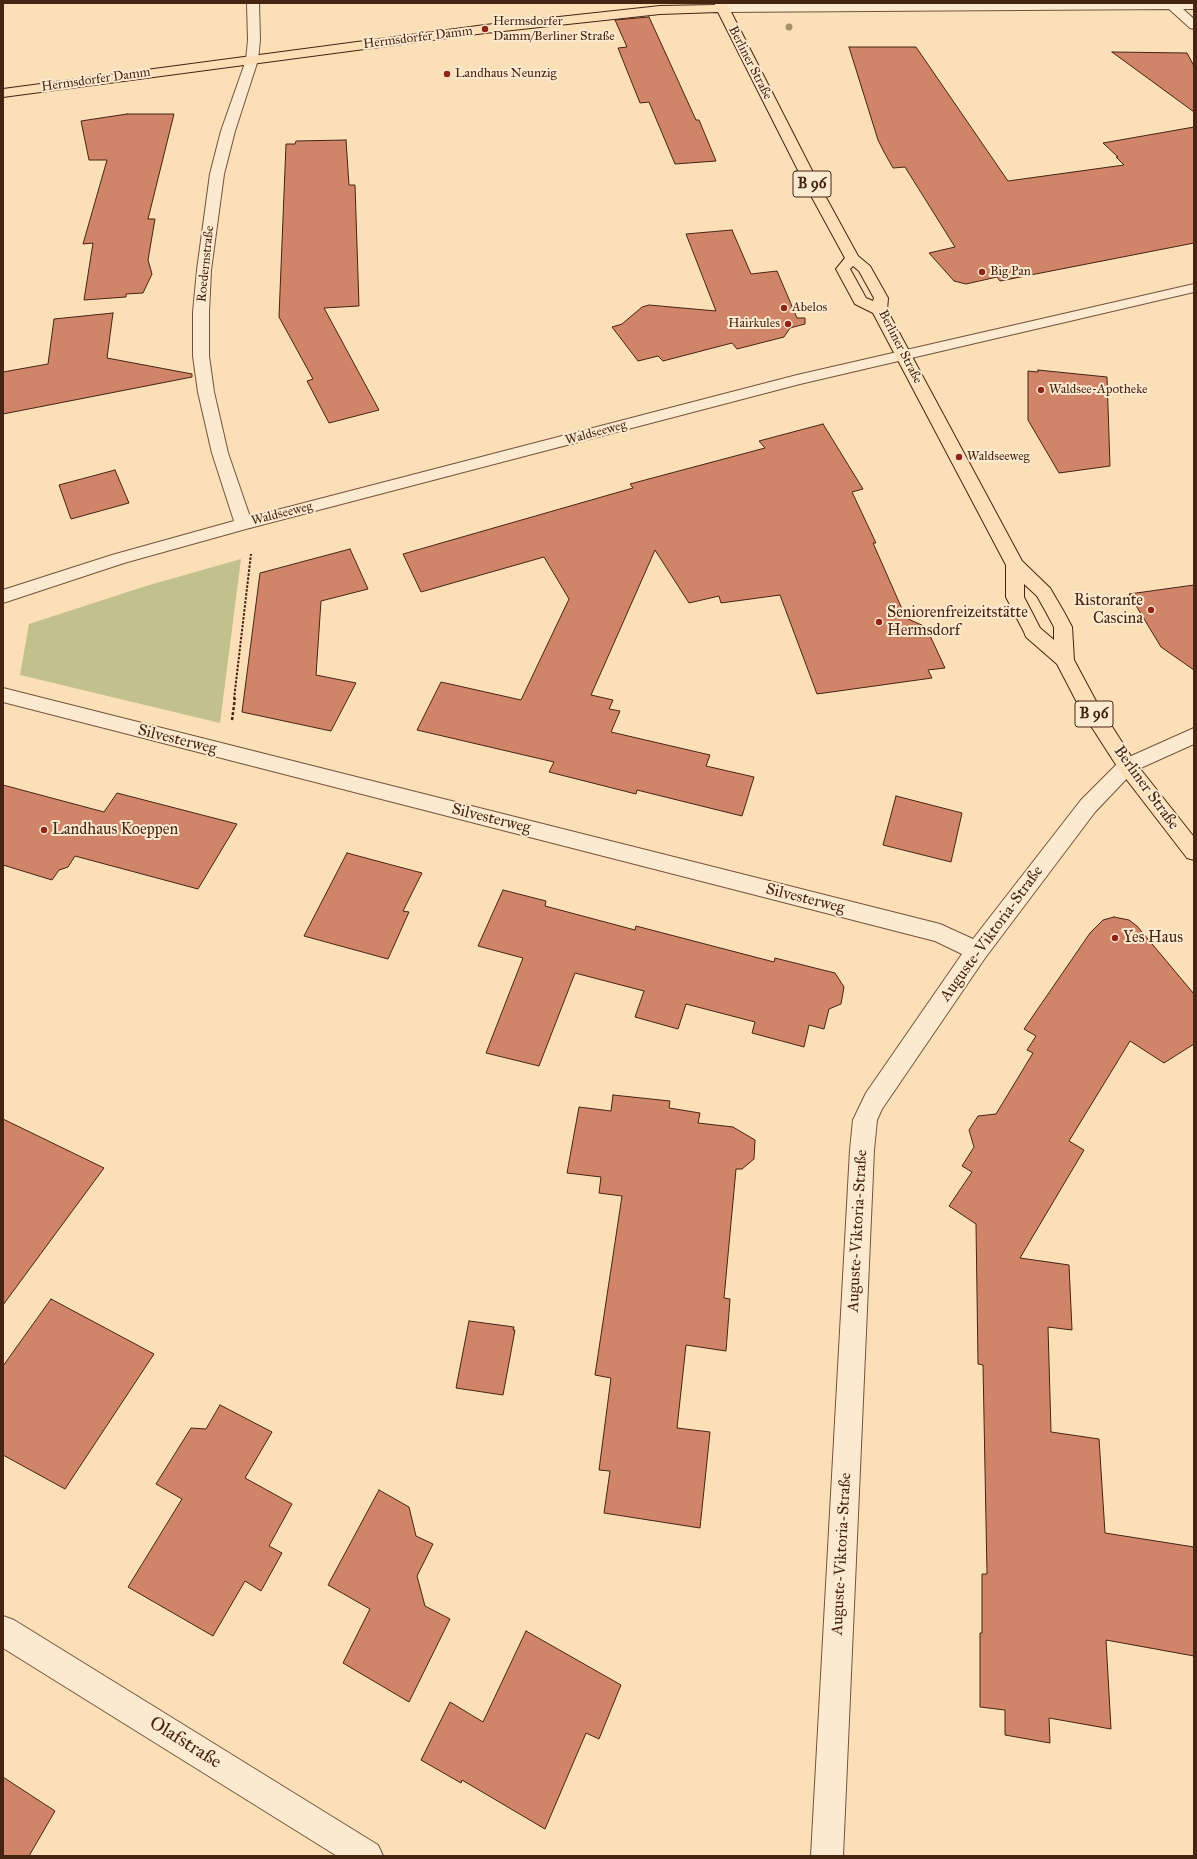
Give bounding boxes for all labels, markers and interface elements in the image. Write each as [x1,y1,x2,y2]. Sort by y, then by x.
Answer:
place label: Hermsdorfer Damm/Berliner Straße [493,14,615,45]
street label: Hermsdorfer Damm [362,24,474,52]
marker: Hermsdorfer Damm/Berliner Straße [480,24,490,34]
street label: Berliner Straße [725,24,775,102]
street label: Hermsdorfer Damm [40,65,152,95]
place label: Landhaus Neunzig [455,66,557,82]
marker: Landhaus Neunzig [442,69,452,79]
road number: B 96 [793,171,831,197]
street label: Roedernstraße [194,225,218,303]
place label: Big Pan [990,264,1031,280]
marker: Big Pan [977,267,987,277]
place label: Abelos [792,300,827,316]
marker: Abelos [779,303,789,313]
street label: Berliner Straße [875,308,925,386]
place label: Hairkules [728,316,780,332]
marker: Hairkules [783,319,793,329]
place label: Waldsee-Apotheke [1049,382,1148,398]
marker: Waldsee-Apotheke [1036,385,1046,395]
street label: Waldseeweg [564,417,628,449]
place label: Waldseeweg [967,449,1030,465]
marker: Waldseeweg [954,452,964,462]
street label: Waldseeweg [250,499,314,529]
place label: Ristorante Cascina [1074,591,1143,629]
place label: Seniorenfreizeitstätte Hermsdorf [887,603,1028,641]
marker: Ristorante Cascina [1146,605,1156,615]
marker: Seniorenfreizeitstätte Hermsdorf [874,617,884,627]
road number: B 96 [1075,701,1113,727]
street label: Silvesterweg [136,721,218,759]
street label: Berliner Straße [1109,742,1183,834]
street label: Silvesterweg [450,800,532,838]
place label: Landhaus Koeppen [52,820,178,840]
marker: Landhaus Koeppen [39,825,49,835]
street label: Auguste-Viktoria-Straße [936,862,1048,1006]
street label: Silvesterweg [764,880,846,918]
place label: Yes Haus [1123,928,1183,948]
marker: Yes Haus [1110,933,1120,943]
street label: Auguste-Viktoria-Straße [844,1149,872,1313]
street label: Auguste-Viktoria-Straße [828,1472,856,1636]
street label: Olafstraße [145,1712,225,1774]

